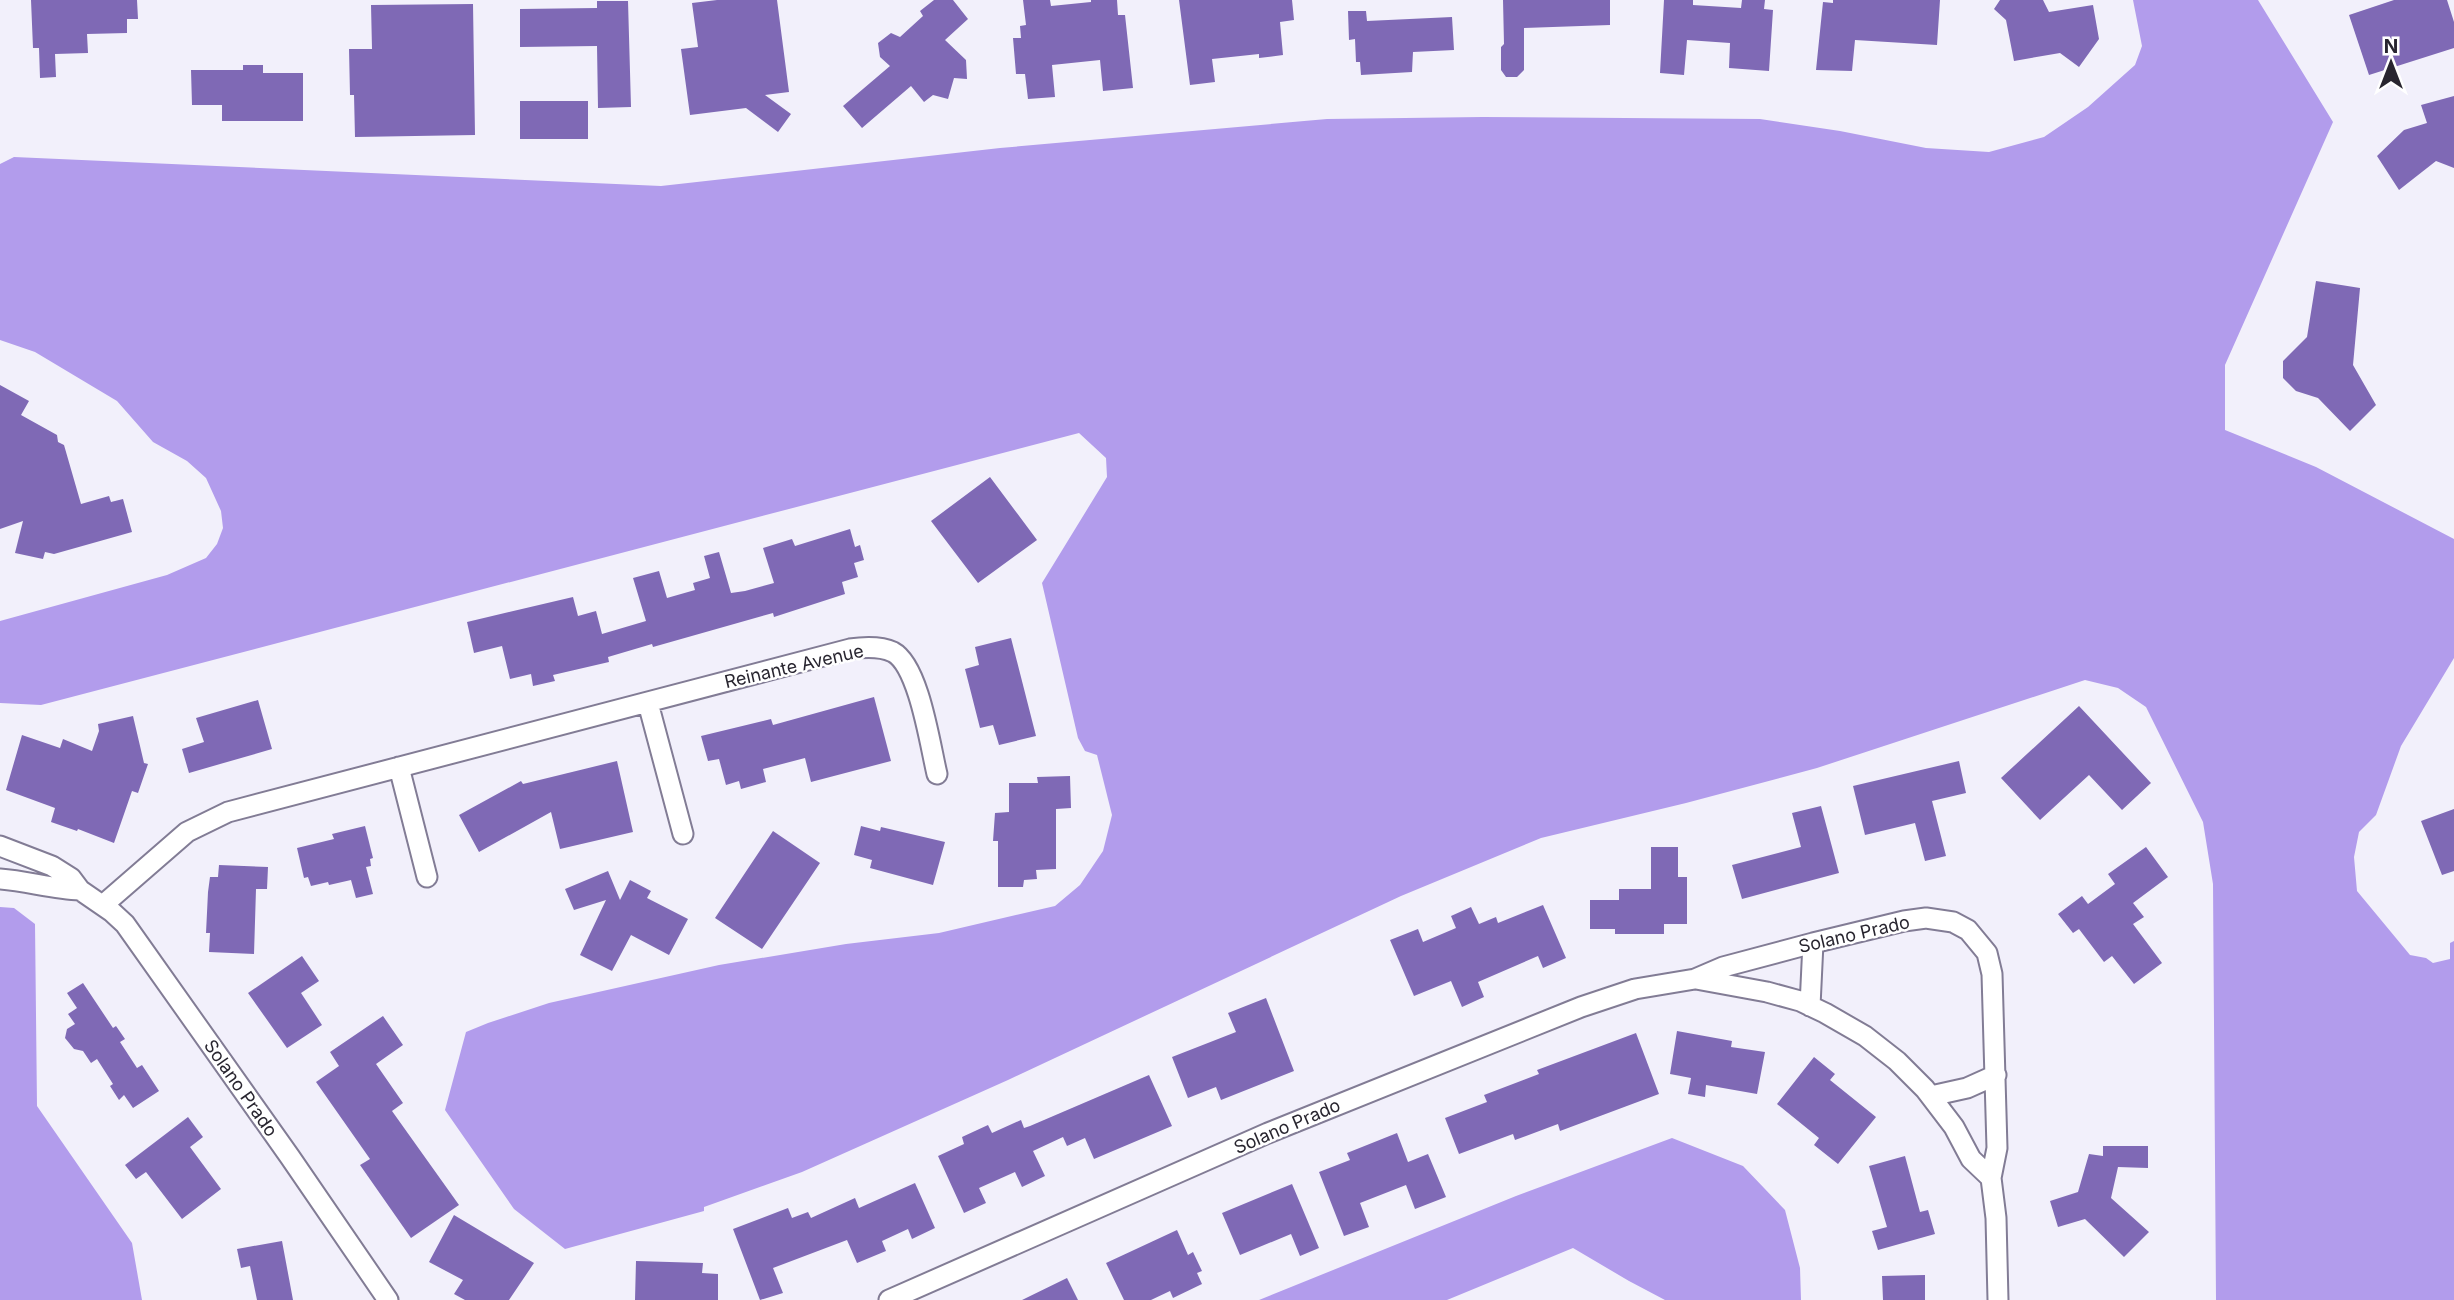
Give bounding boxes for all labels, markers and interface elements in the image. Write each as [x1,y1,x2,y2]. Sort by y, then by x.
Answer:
north arrow [2356,28,2426,98]
text: N [2384,35,2398,58]
street label: Reinante Avenue [722,640,866,692]
street label: Solano Prado [1796,911,1912,957]
street label: Solano Prado [200,1035,282,1141]
street label: Solano Prado [1231,1094,1343,1158]

